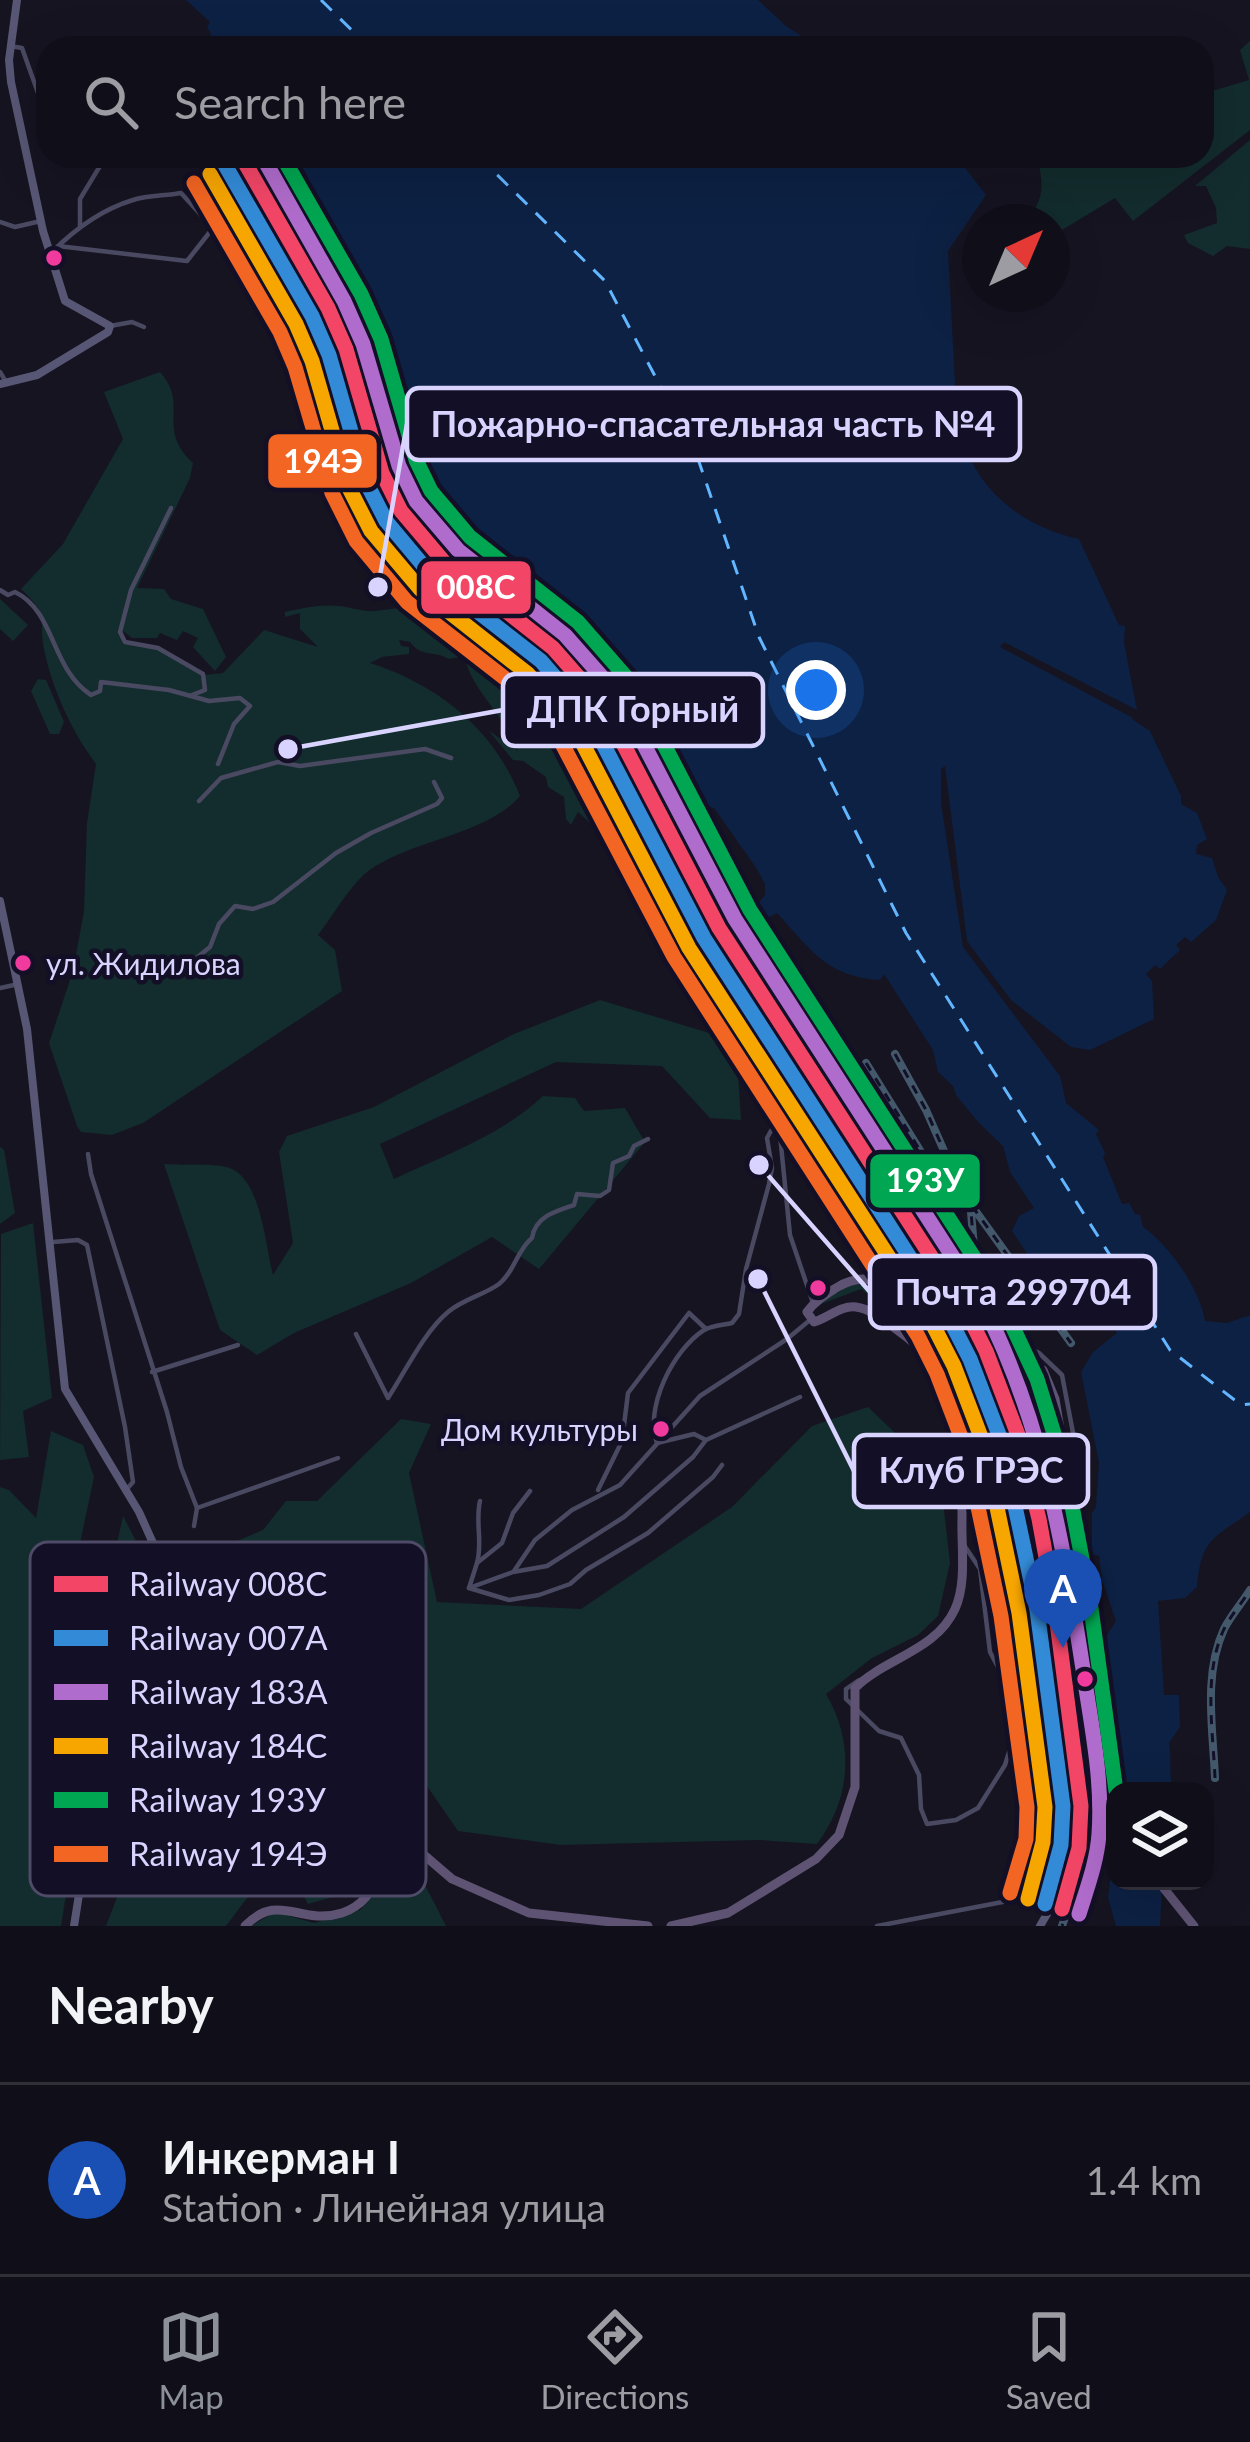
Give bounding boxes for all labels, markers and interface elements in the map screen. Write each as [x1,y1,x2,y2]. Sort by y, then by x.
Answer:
search box [36,36,1214,168]
icon: search [78,69,144,135]
text: Search here [174,75,406,129]
north arrow [962,204,1070,312]
unlabelled marker [43,247,65,269]
callout: Пожарно-спасательная часть №4 [407,388,1020,460]
text: Пожарно-спасательная часть №4 [431,401,995,445]
line badge: 194Э [266,432,379,490]
text: 194Э [283,440,363,480]
line badge: 008С [419,559,533,616]
text: 008С [436,566,516,606]
your location [786,660,846,720]
callout: ДПК Горный [503,674,763,746]
text: ДПК Горный [527,686,739,730]
place label: ул. Жидилова [46,945,241,981]
marker: ул. Жидилова [12,952,34,974]
line badge: 193У [868,1152,982,1210]
text: 193У [886,1159,965,1199]
callout: Почта 299704 [870,1256,1155,1328]
text: Почта 299704 [895,1269,1131,1313]
unlabelled marker [807,1277,829,1299]
place label: Дом культуры [441,1411,638,1447]
marker: Дом культуры [650,1418,672,1440]
callout: Клуб ГРЭС [854,1435,1088,1507]
text: Клуб ГРЭС [878,1447,1064,1491]
legend [30,1542,426,1896]
pin: A [1024,1549,1102,1648]
text: Railway 008С [129,1563,327,1603]
text: Railway 007А [129,1617,328,1657]
unlabelled marker [1074,1668,1096,1690]
text: Railway 183А [129,1671,328,1711]
text: Railway 184С [129,1725,327,1765]
text: Railway 193У [129,1779,326,1819]
map controls [1106,1782,1214,1890]
button: layers [1106,1782,1214,1890]
text: Railway 194Э [129,1833,328,1873]
text: Nearby [48,1974,214,2035]
text: Инкерман I [162,2130,400,2184]
text: A [73,2157,101,2203]
text: 1.4 km [1086,2157,1202,2203]
text: Station · Линейная улица [162,2184,606,2230]
tab: Map [158,2304,224,2416]
tab: Directions [540,2304,689,2416]
tab: Saved [1006,2304,1092,2416]

